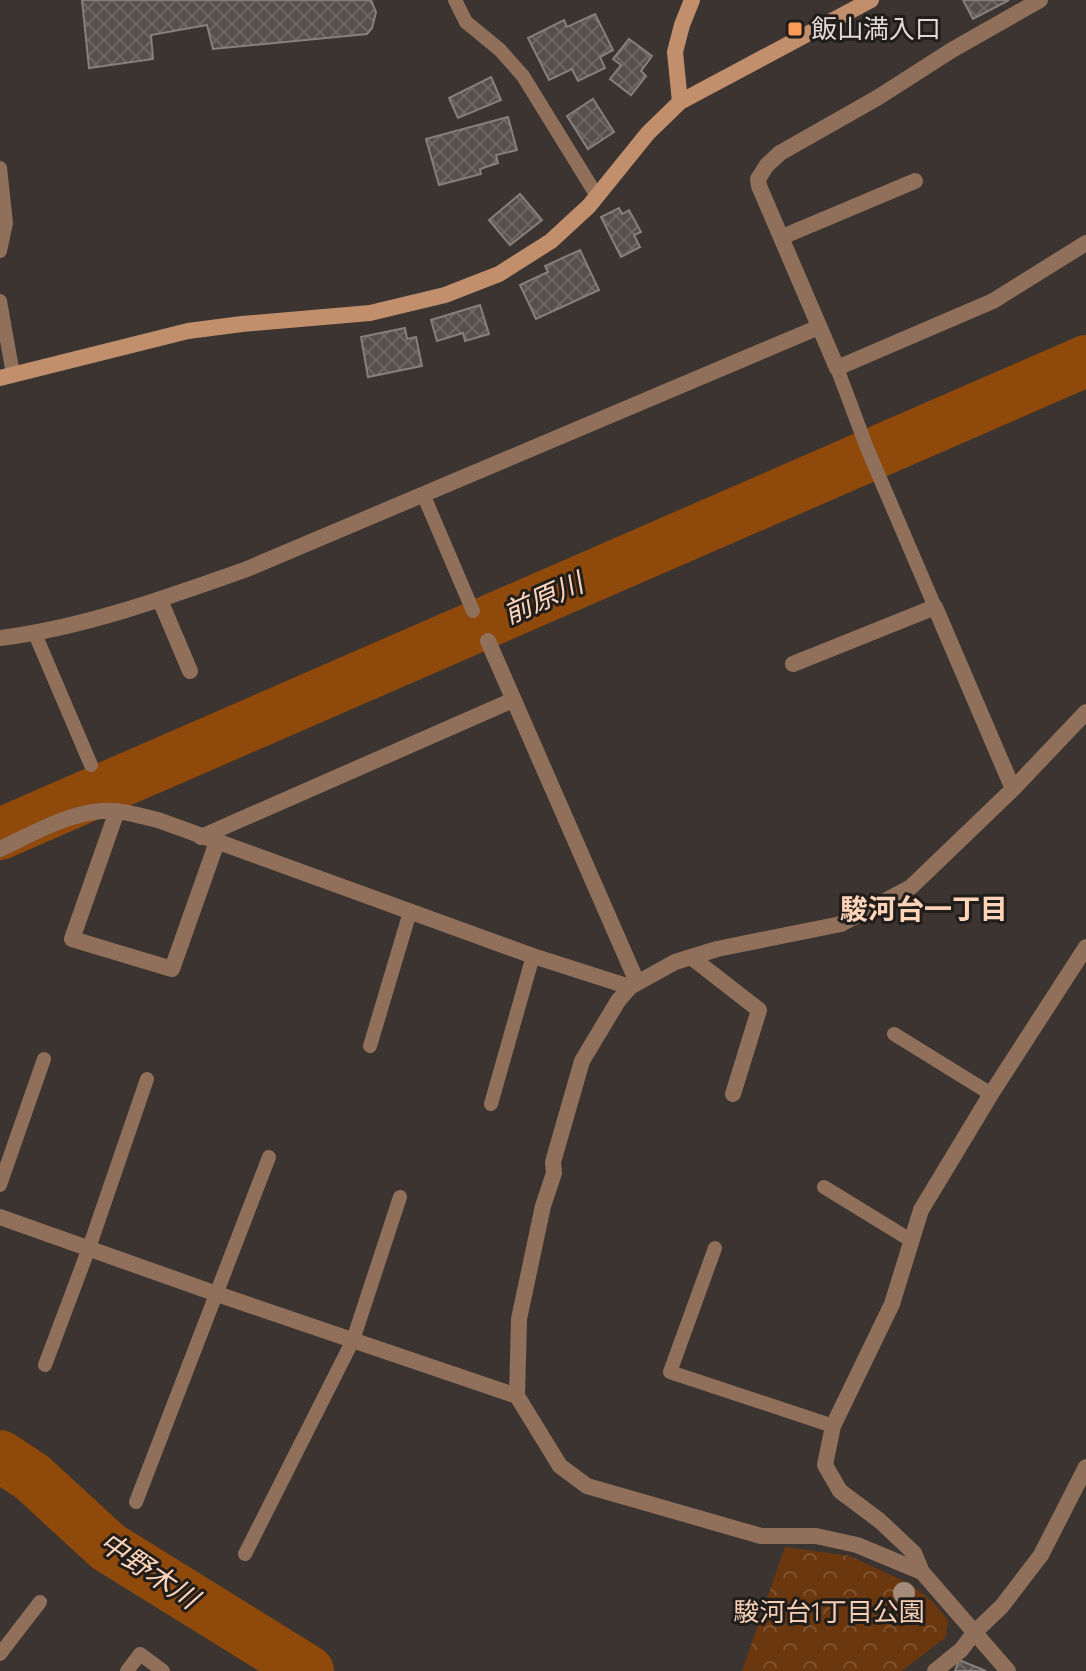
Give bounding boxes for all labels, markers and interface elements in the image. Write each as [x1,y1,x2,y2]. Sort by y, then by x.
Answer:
place label: 飯山満入口 [811,12,941,45]
marker: 飯山満入口 [786,20,804,38]
water label: 前原川 [497,563,591,631]
district label: 駿河台一丁目 [840,891,1008,926]
water label: 中野木川 [93,1524,208,1617]
park label: 駿河台1丁目公園 [733,1595,925,1628]

